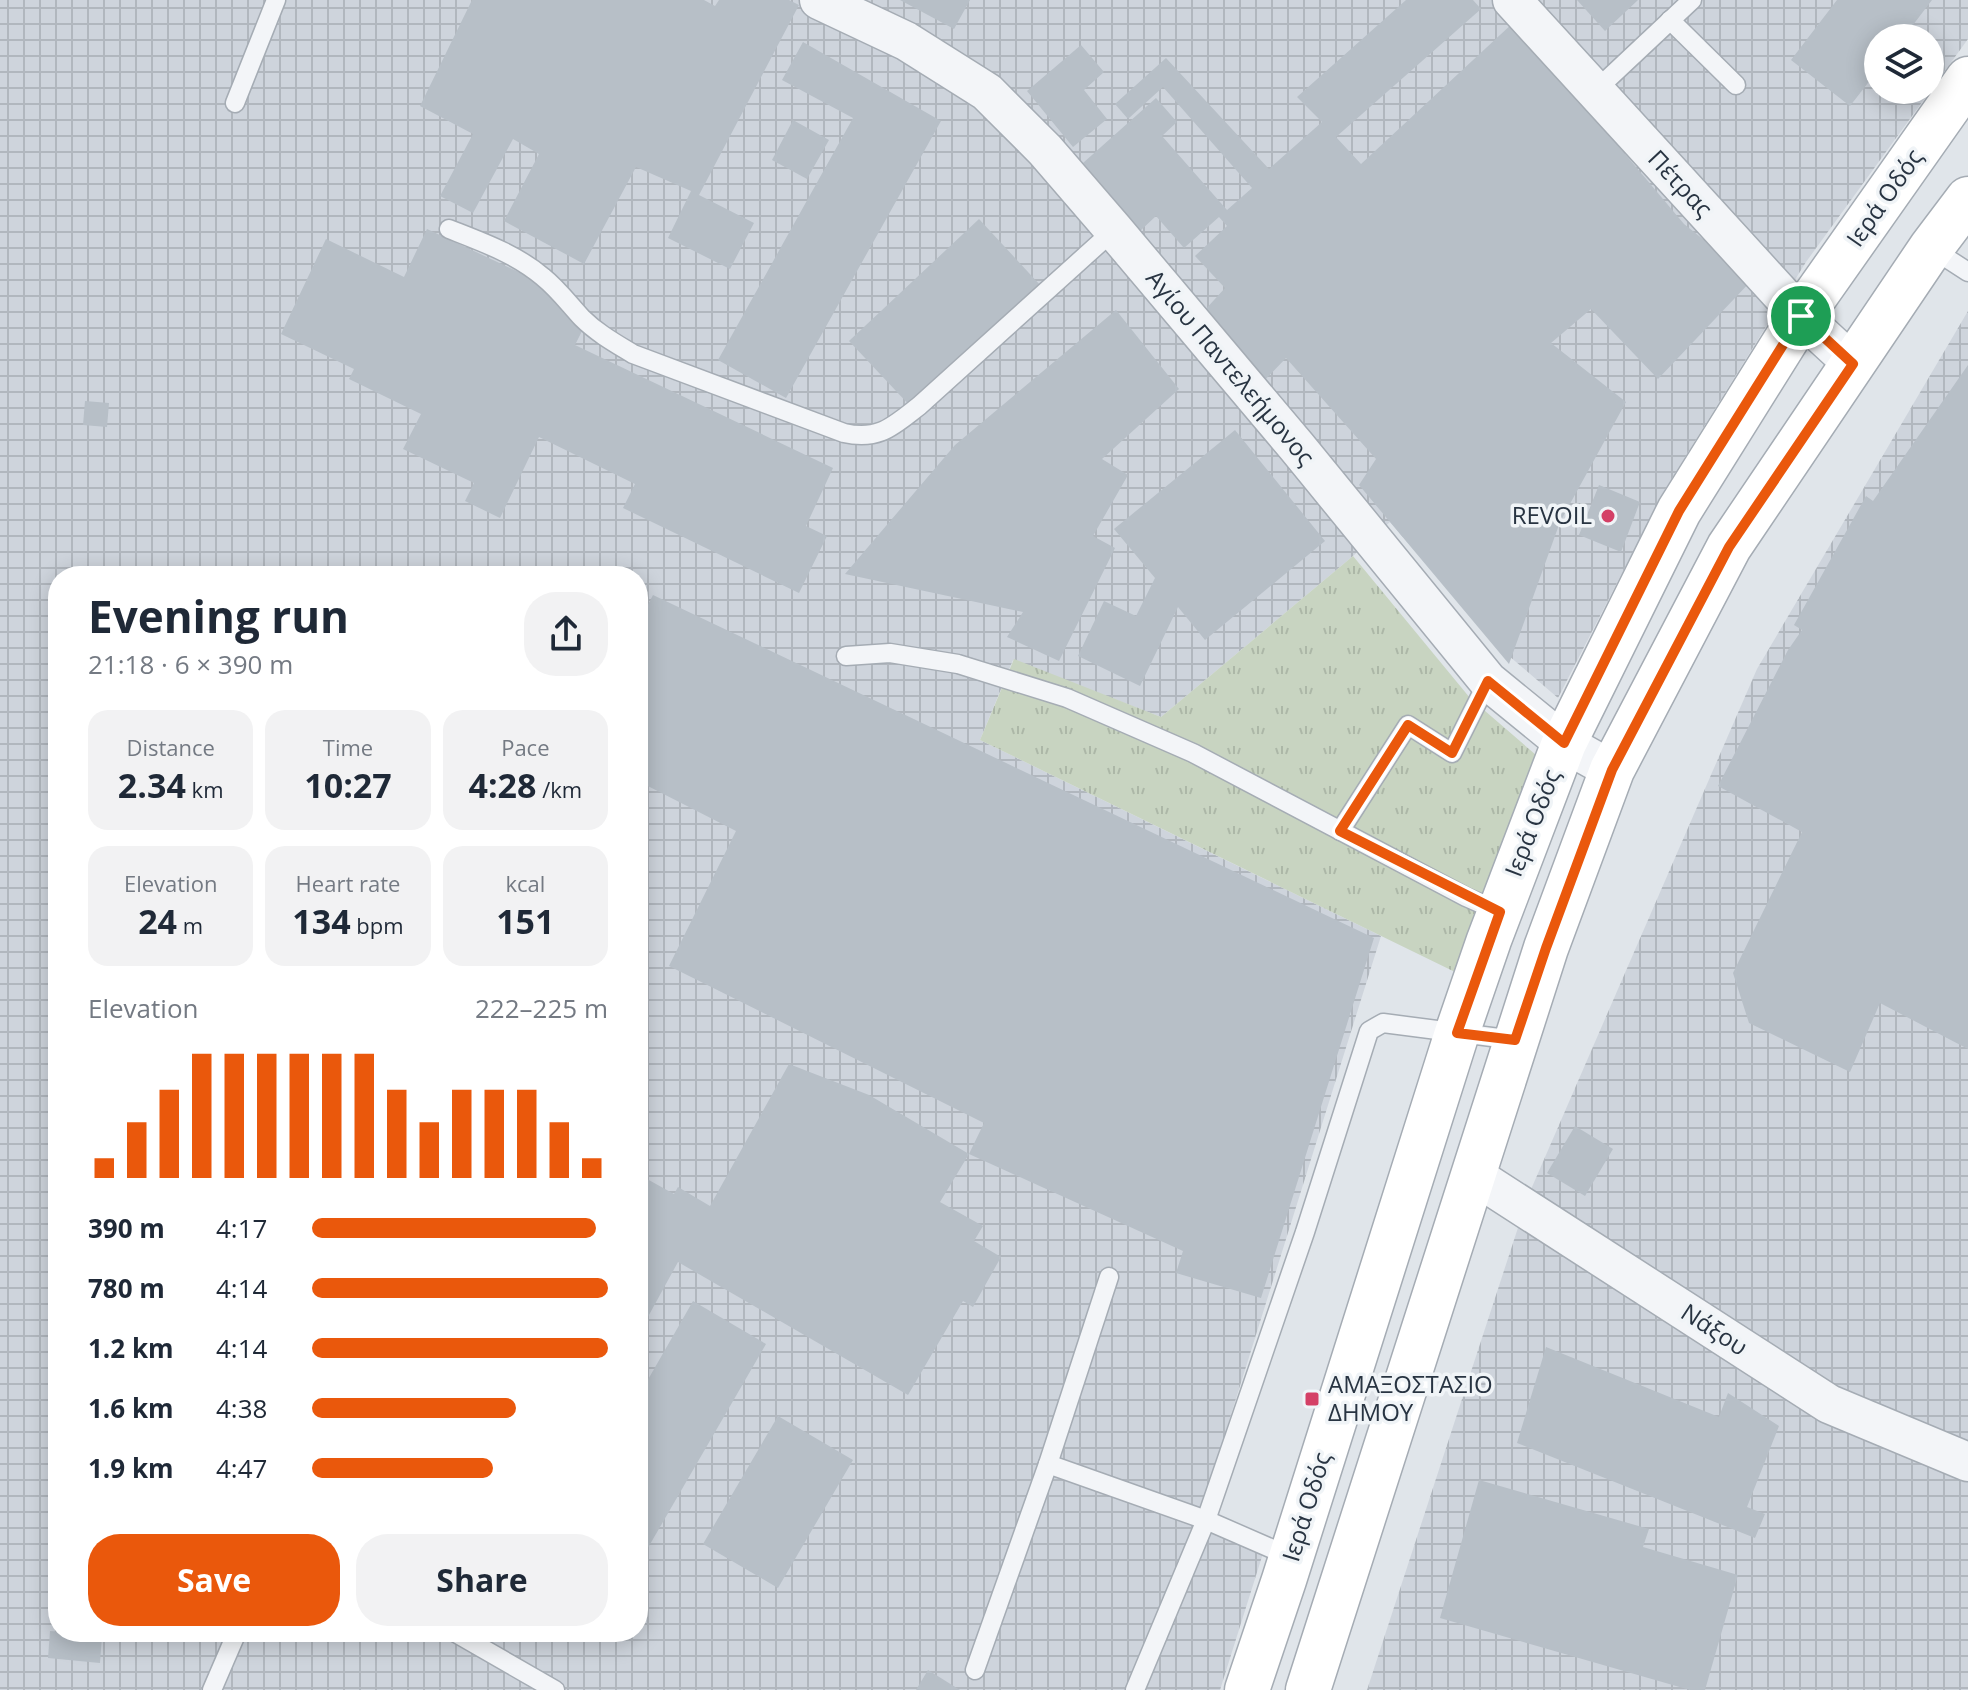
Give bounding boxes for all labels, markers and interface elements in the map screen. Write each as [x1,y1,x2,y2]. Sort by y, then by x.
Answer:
map controls [1864,24,1944,104]
button: layers [1864,24,1944,104]
street label: Πέτρας [1641,142,1721,224]
street label: Ιερά Οδός [1838,142,1930,253]
street label: Αγίου Παντελεήμονος [1139,262,1323,472]
pin [1767,282,1835,350]
icon: arrive [1779,294,1823,338]
place label: REVOIL [1512,498,1592,531]
marker: REVOIL [1599,507,1617,525]
text: Evening run [88,586,349,646]
button: share [524,592,608,676]
text: 21:18 · 6 × 390 m [88,646,293,682]
text: Distance [126,732,215,762]
text: Time [323,732,373,762]
text: Pace [501,732,550,762]
text: 2.34 [118,762,186,808]
text: 10:27 [304,762,392,808]
text: 4:28 [468,762,536,808]
street label: Ιερά Οδός [1496,764,1567,881]
text: km [186,774,224,804]
text: /km [536,774,582,804]
text: Elevation [124,868,217,898]
text: Heart rate [296,868,400,898]
text: kcal [505,868,545,898]
text: 24 [138,898,177,944]
text: 134 [292,898,351,944]
text: 151 [496,898,554,944]
text: m [177,910,203,940]
text: bpm [351,910,404,940]
text: Elevation [88,990,198,1026]
text: 222–225 m [475,990,608,1026]
text: 390 m [88,1210,165,1246]
text: 4:17 [216,1210,267,1246]
text: 780 m [88,1270,165,1306]
text: 4:14 [216,1270,267,1306]
street label: Νάξου [1675,1295,1754,1363]
text: 1.2 km [88,1330,174,1366]
text: 4:14 [216,1330,267,1366]
place label: ΑΜΑΞΟΣΤΑΣΙΟ ΔΗΜΟΥ [1328,1367,1493,1428]
text: 1.6 km [88,1390,174,1426]
text: 4:38 [216,1390,267,1426]
marker: ΑΜΑΞΟΣΤΑΣΙΟ ΔΗΜΟΥ [1303,1390,1321,1408]
street label: Ιερά Οδός [1273,1448,1338,1565]
text: 1.9 km [88,1450,174,1486]
text: 4:47 [216,1450,267,1486]
button: Save [88,1534,340,1626]
button: Share [356,1534,608,1626]

